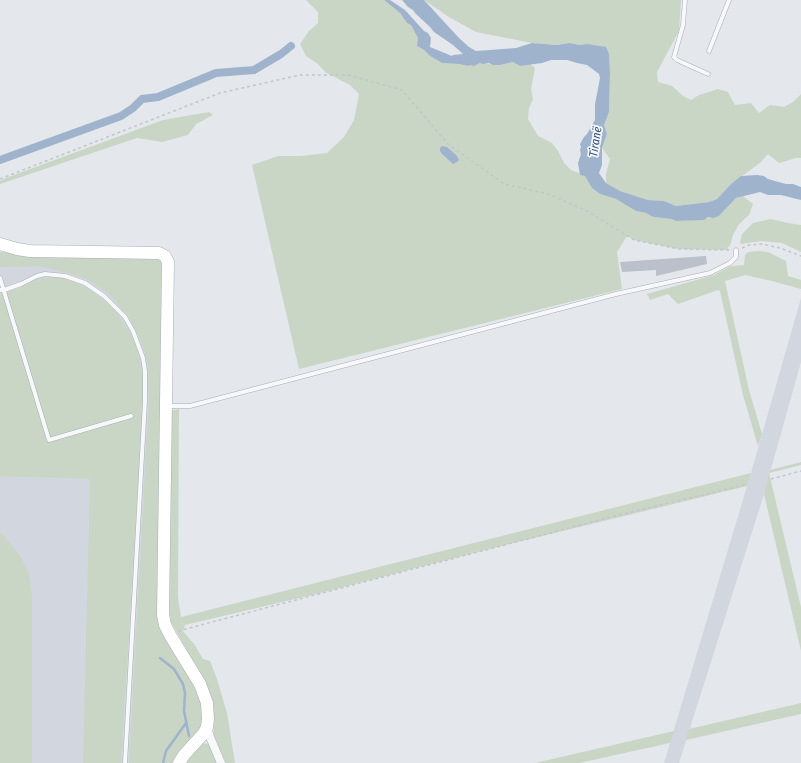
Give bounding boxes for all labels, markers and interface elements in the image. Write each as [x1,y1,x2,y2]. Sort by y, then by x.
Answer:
water label: Tiranë [586,126,606,158]

